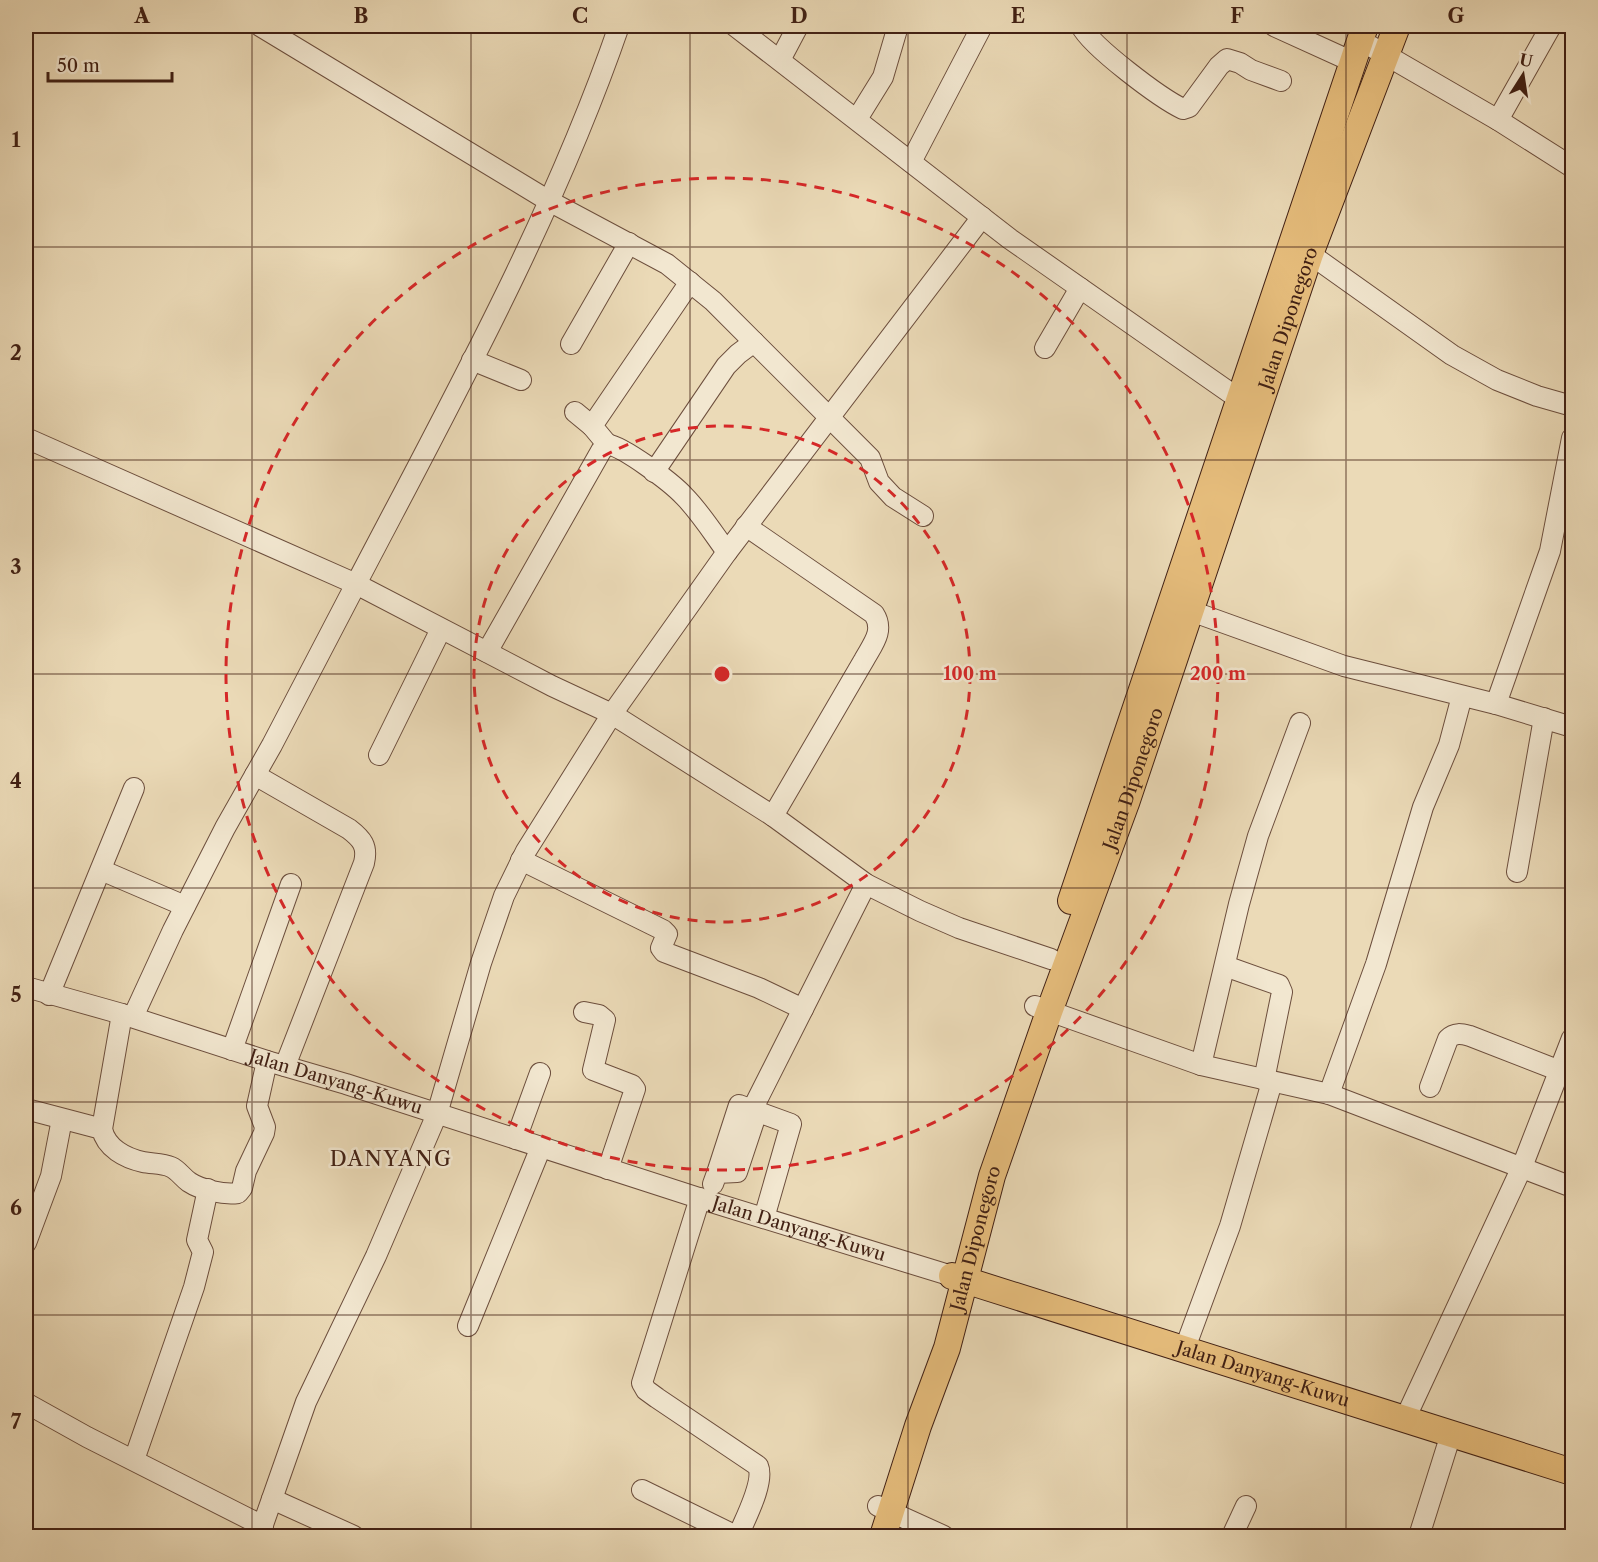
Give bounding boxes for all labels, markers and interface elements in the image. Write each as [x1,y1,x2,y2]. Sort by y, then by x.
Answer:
text: A [133,4,150,28]
text: B [354,4,369,28]
text: C [572,4,588,28]
text: D [790,4,808,28]
text: E [1011,4,1025,28]
text: F [1230,4,1244,28]
text: G [1448,4,1465,28]
scale bar [48,45,172,83]
north arrow [1493,45,1553,105]
text: U [1518,49,1535,71]
text: 50 m [57,55,100,77]
text: 1 [12,128,21,152]
street label: Jalan Diponegoro [1253,244,1323,395]
text: 2 [10,341,22,365]
text: 3 [10,555,22,579]
text: 100 m [943,663,997,685]
text: 200 m [1190,663,1246,685]
centre of rings [712,664,732,684]
street label: Jalan Diponegoro [1098,705,1168,856]
text: 4 [10,769,22,793]
text: 5 [10,983,22,1007]
street label: Jalan Danyang-Kuwu [243,1044,425,1119]
district label: DANYANG [330,1146,452,1171]
street label: Jalan Diponegoro [945,1163,1006,1316]
street label: Jalan Danyang-Kuwu [707,1191,888,1266]
text: 6 [10,1196,22,1220]
street label: Jalan Danyang-Kuwu [1171,1336,1352,1412]
text: 7 [11,1410,22,1434]

